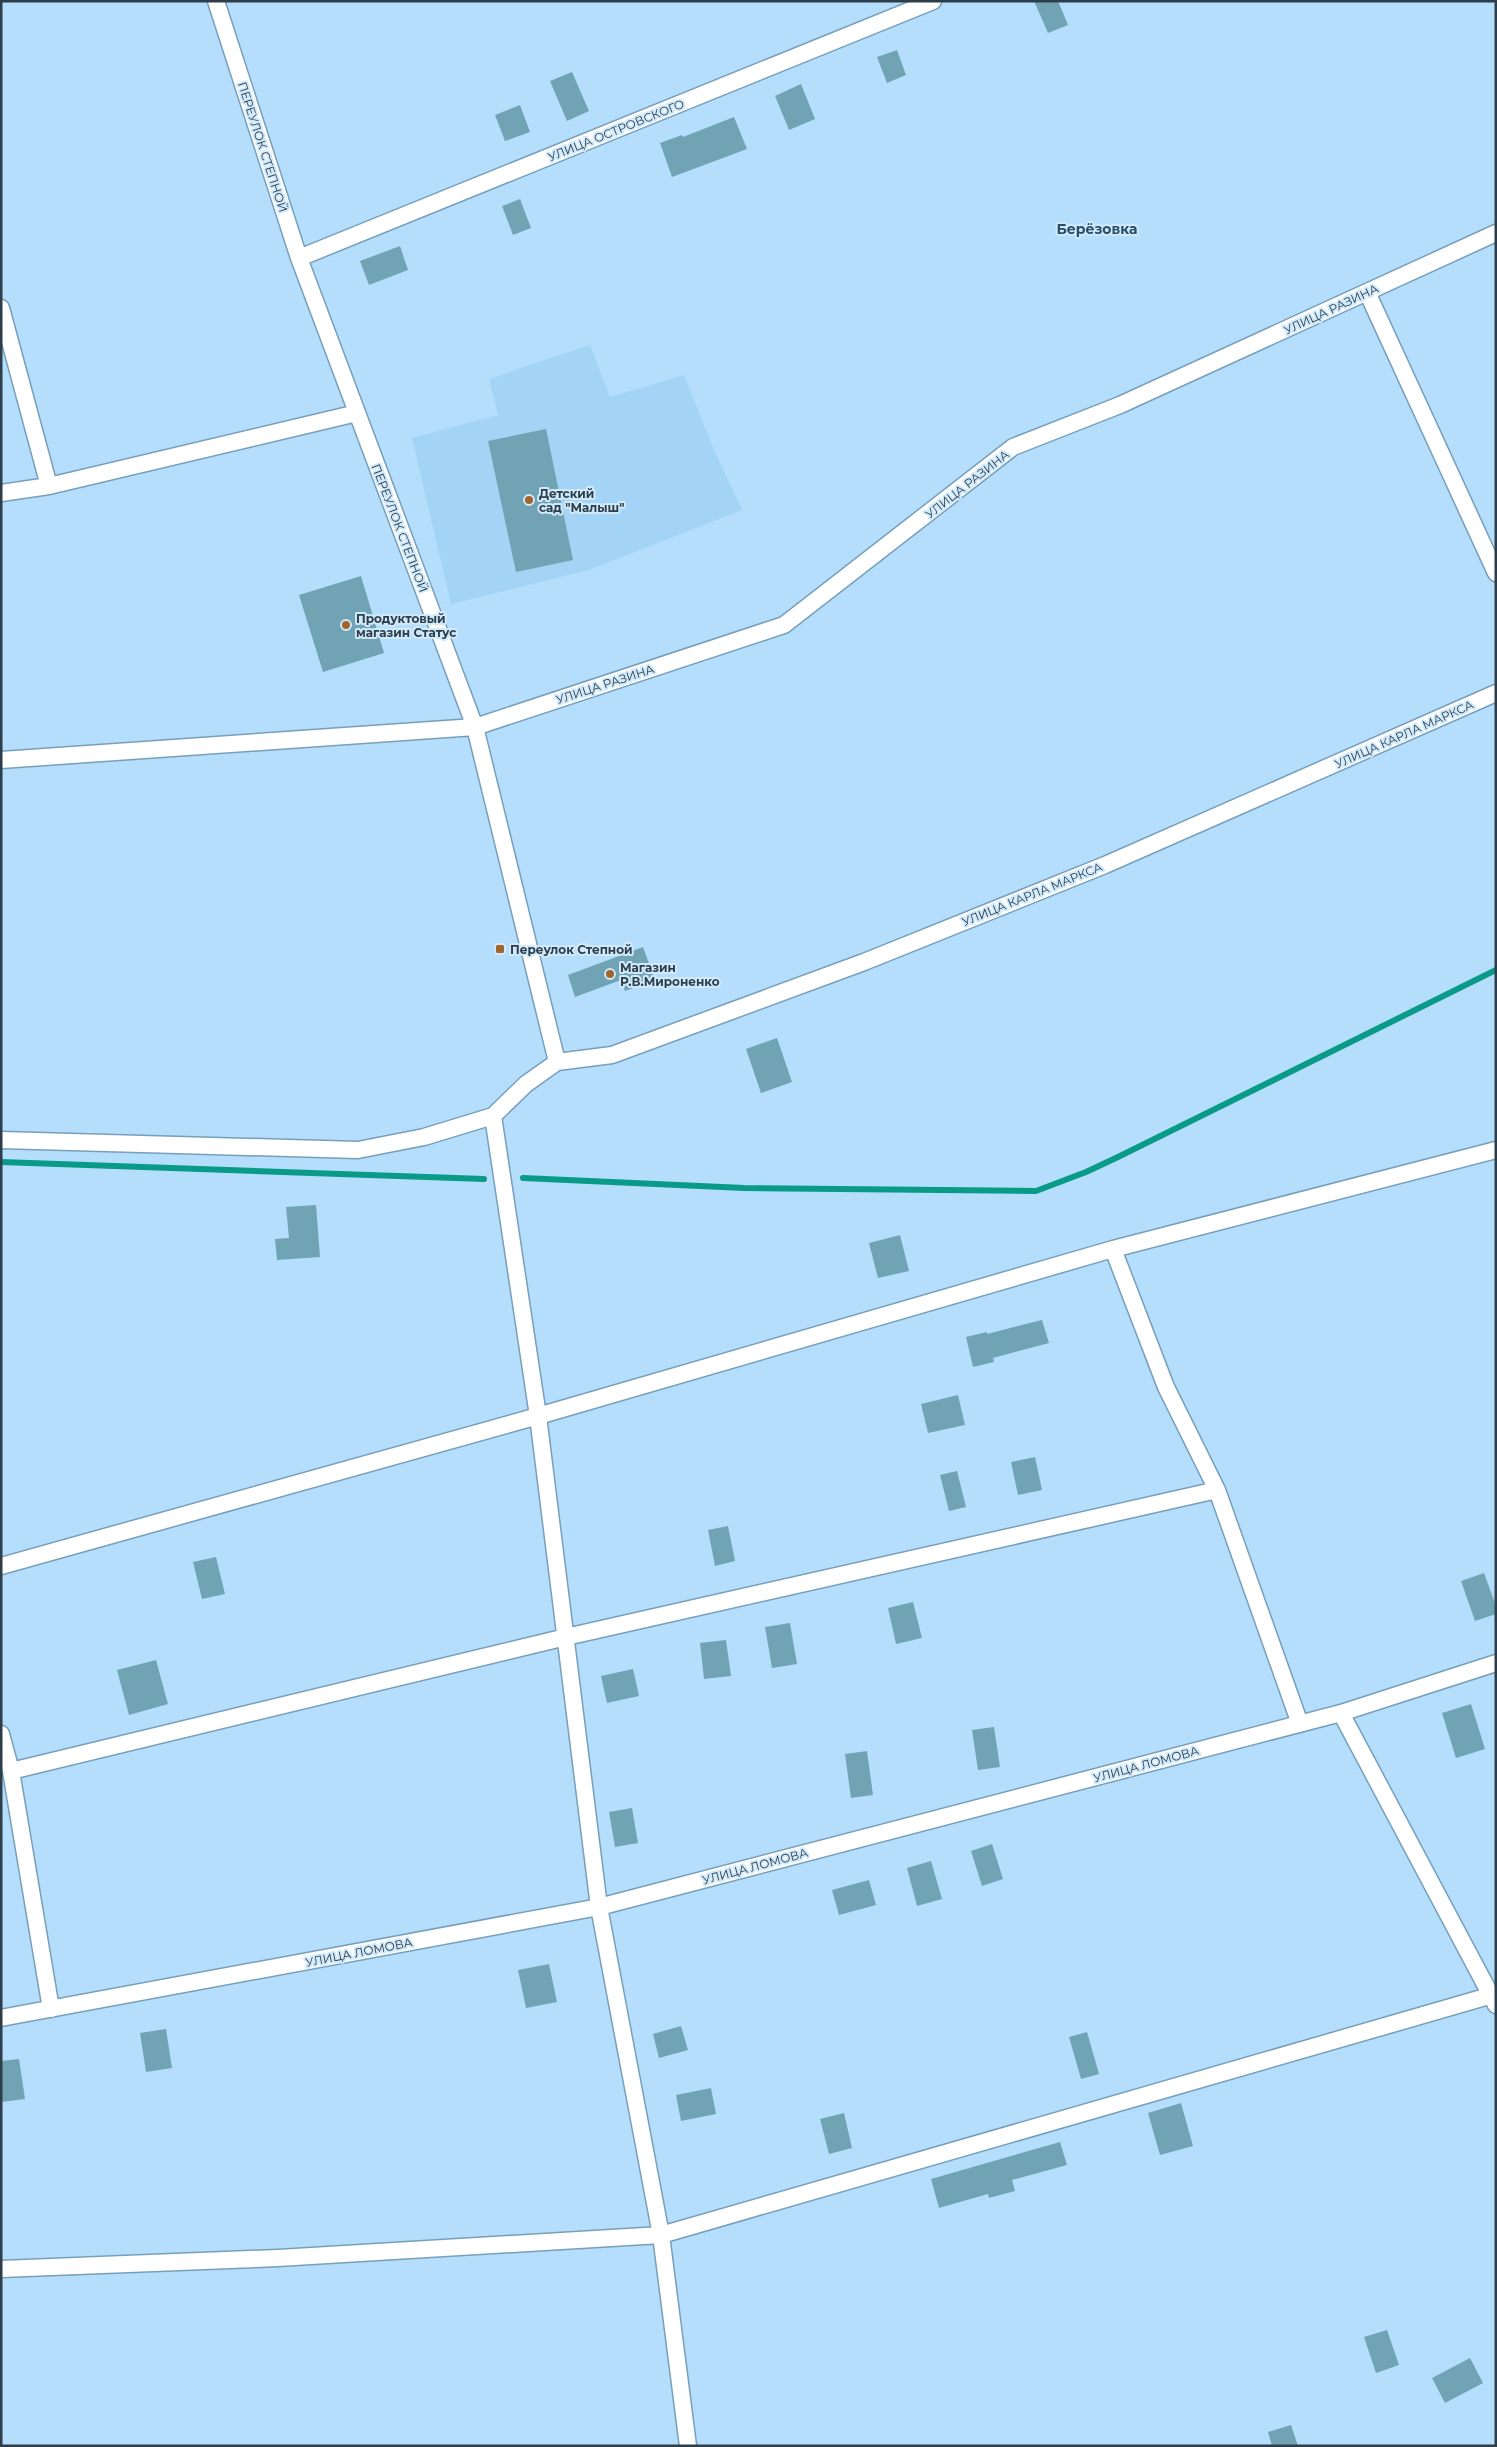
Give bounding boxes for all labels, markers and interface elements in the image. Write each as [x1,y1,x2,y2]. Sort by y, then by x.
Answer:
street label: ПЕРЕУЛОК СТЕПНОЙ [235,80,291,214]
street label: УЛИЦА ОСТРОВСКОГО [546,96,686,164]
district label: Берёзовка [1056,220,1138,238]
street label: УЛИЦА РАЗИНА [1282,281,1381,337]
street label: УЛИЦА РАЗИНА [922,447,1012,521]
street label: ПЕРЕУЛОК СТЕПНОЙ [369,462,431,594]
place label: Детский сад "Малыш" [539,486,624,515]
marker: Детский сад "Малыш" [523,494,535,506]
place label: Продуктовый магазин Статус [356,611,456,640]
marker: Продуктовый магазин Статус [340,619,352,631]
street label: УЛИЦА РАЗИНА [554,661,656,707]
street label: УЛИЦА КАРЛА МАРКСА [1332,697,1476,771]
street label: УЛИЦА КАРЛА МАРКСА [960,859,1104,929]
place label: Переулок Степной [510,942,633,957]
marker: Переулок Степной [494,943,506,955]
place label: Магазин Р.В.Мироненко [620,960,720,989]
marker: Магазин Р.В.Мироненко [604,968,616,980]
street label: УЛИЦА ЛОМОВА [1092,1743,1200,1785]
street label: УЛИЦА ЛОМОВА [701,1845,809,1887]
street label: УЛИЦА ЛОМОВА [304,1934,414,1970]

